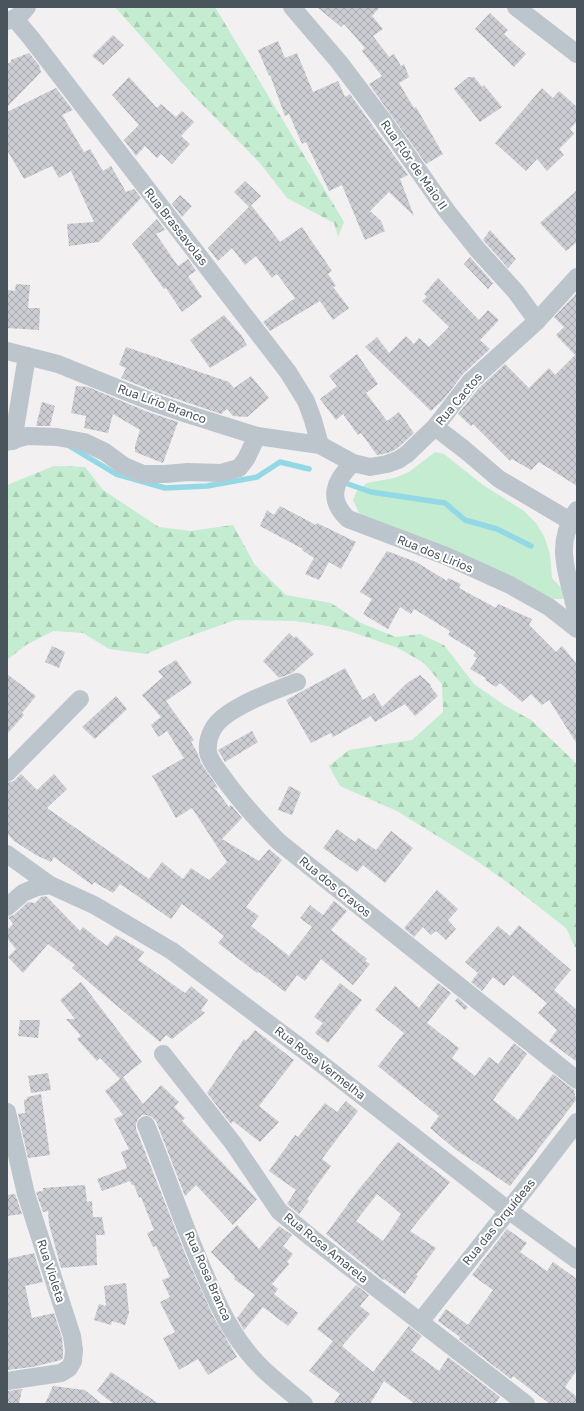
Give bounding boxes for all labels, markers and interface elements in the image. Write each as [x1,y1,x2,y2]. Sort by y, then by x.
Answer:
street label: Rua Flôr de Maio II [378,117,451,212]
street label: Rua Brassavolas [141,185,211,268]
street label: Rua Cactos [432,369,485,428]
street label: Rua Lírio Branco [116,380,209,427]
street label: Rua dos Lirios [395,532,475,576]
street label: Rua dos Cravos [296,853,374,920]
street label: Rua Rosa Vermelha [272,1023,369,1103]
street label: Rua das Orquídeas [459,1175,538,1268]
street label: Rua Rosa Amarela [281,1209,371,1286]
street label: Rua Rosa Branca [182,1229,235,1323]
street label: Rua Violeta [34,1237,69,1304]

